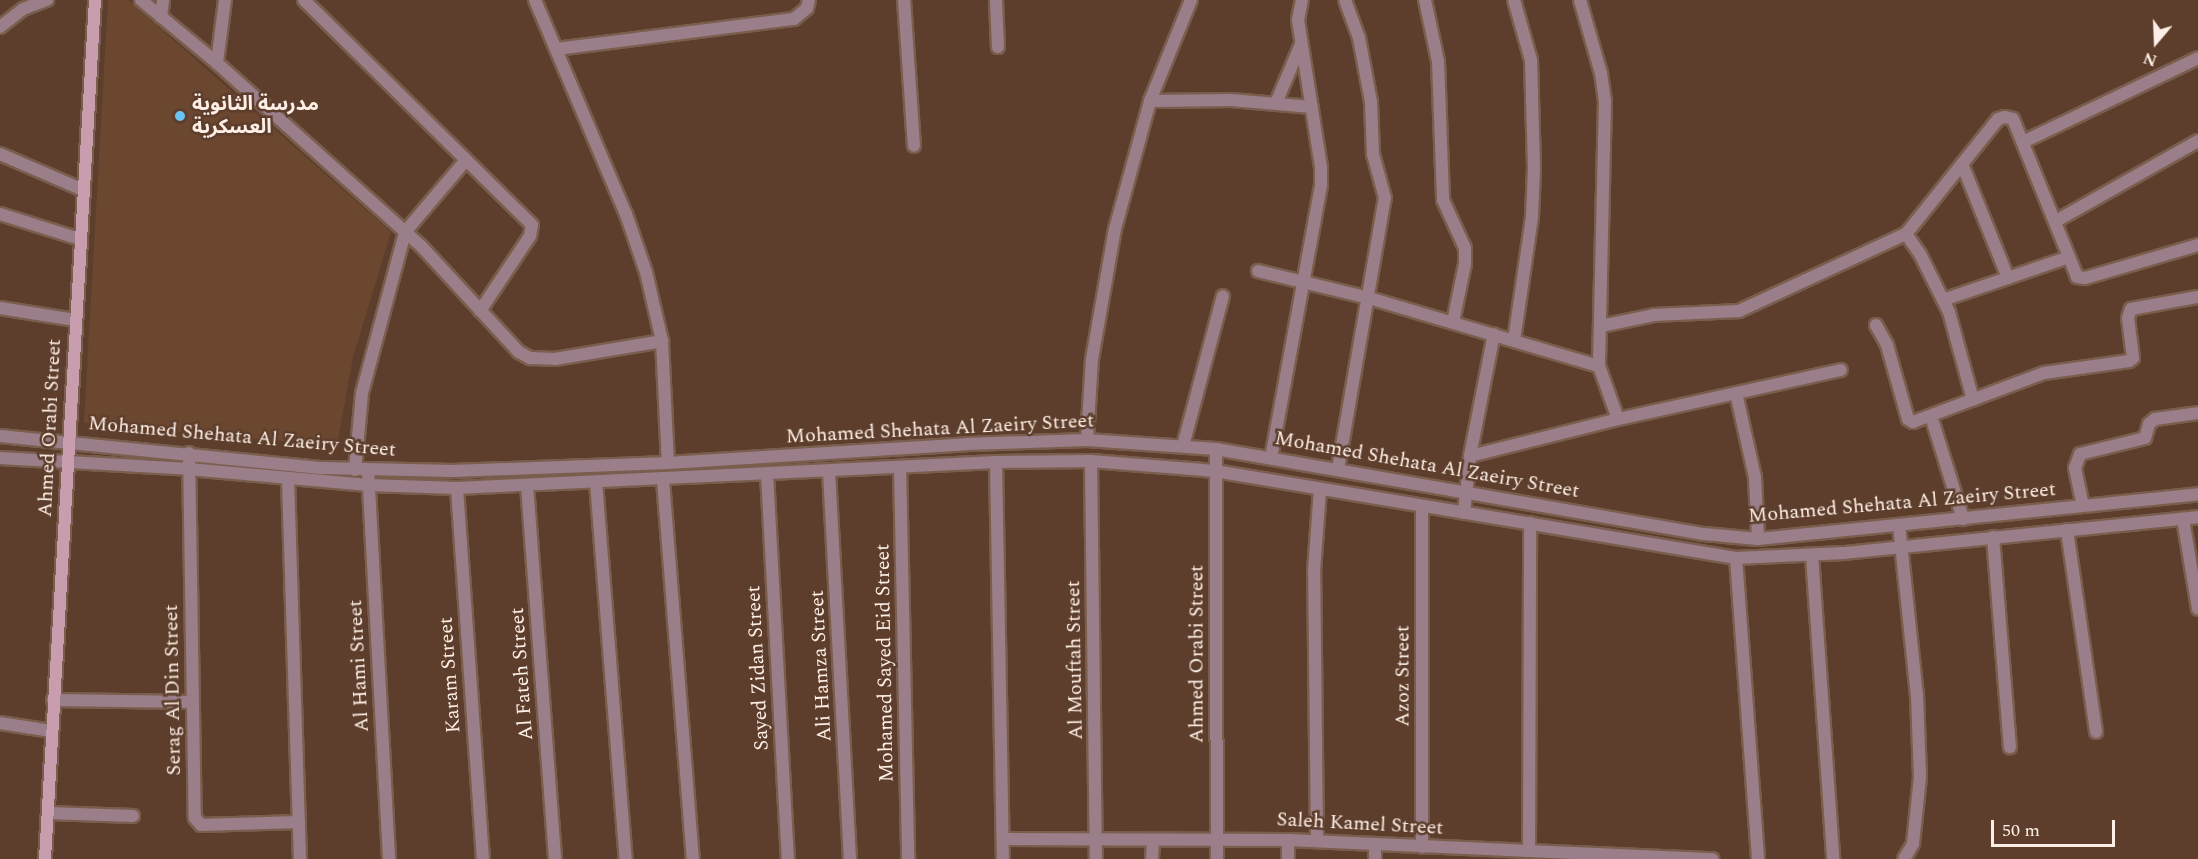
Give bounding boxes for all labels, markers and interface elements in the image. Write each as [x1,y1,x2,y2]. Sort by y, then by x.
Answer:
north arrow [2126,12,2186,72]
text: N [2140,46,2160,72]
place label: مدرسة الثانوية العسكرية [192,92,319,139]
marker: مدرسة الثانوية العسكرية [173,109,187,123]
street label: Ahmed Orabi Street [33,338,67,518]
street label: Mohamed Shehata Al Zaeiry Street [785,409,1095,449]
street label: Mohamed Shehata Al Zaeiry Street [87,412,397,462]
street label: Mohamed Shehata Al Zaeiry Street [1273,426,1581,504]
street label: Mohamed Shehata Al Zaeiry Street [1747,478,2057,528]
street label: Mohamed Sayed Eid Street [871,544,899,782]
street label: Ahmed Orabi Street [1185,565,1209,743]
street label: Al Mouftah Street [1062,580,1088,740]
street label: Sayed Zidan Street [742,585,774,751]
street label: Ali Hamza Street [805,590,837,742]
street label: Al Hami Street [344,599,374,733]
street label: Serag Al Din Street [160,604,186,776]
street label: Al Fateh Street [505,607,539,741]
street label: Karam Street [434,616,466,734]
street label: Azoz Street [1391,625,1415,727]
street label: Saleh Kamel Street [1276,808,1444,840]
scale bar [1994,808,2118,846]
text: 50 m [2002,817,2040,844]

